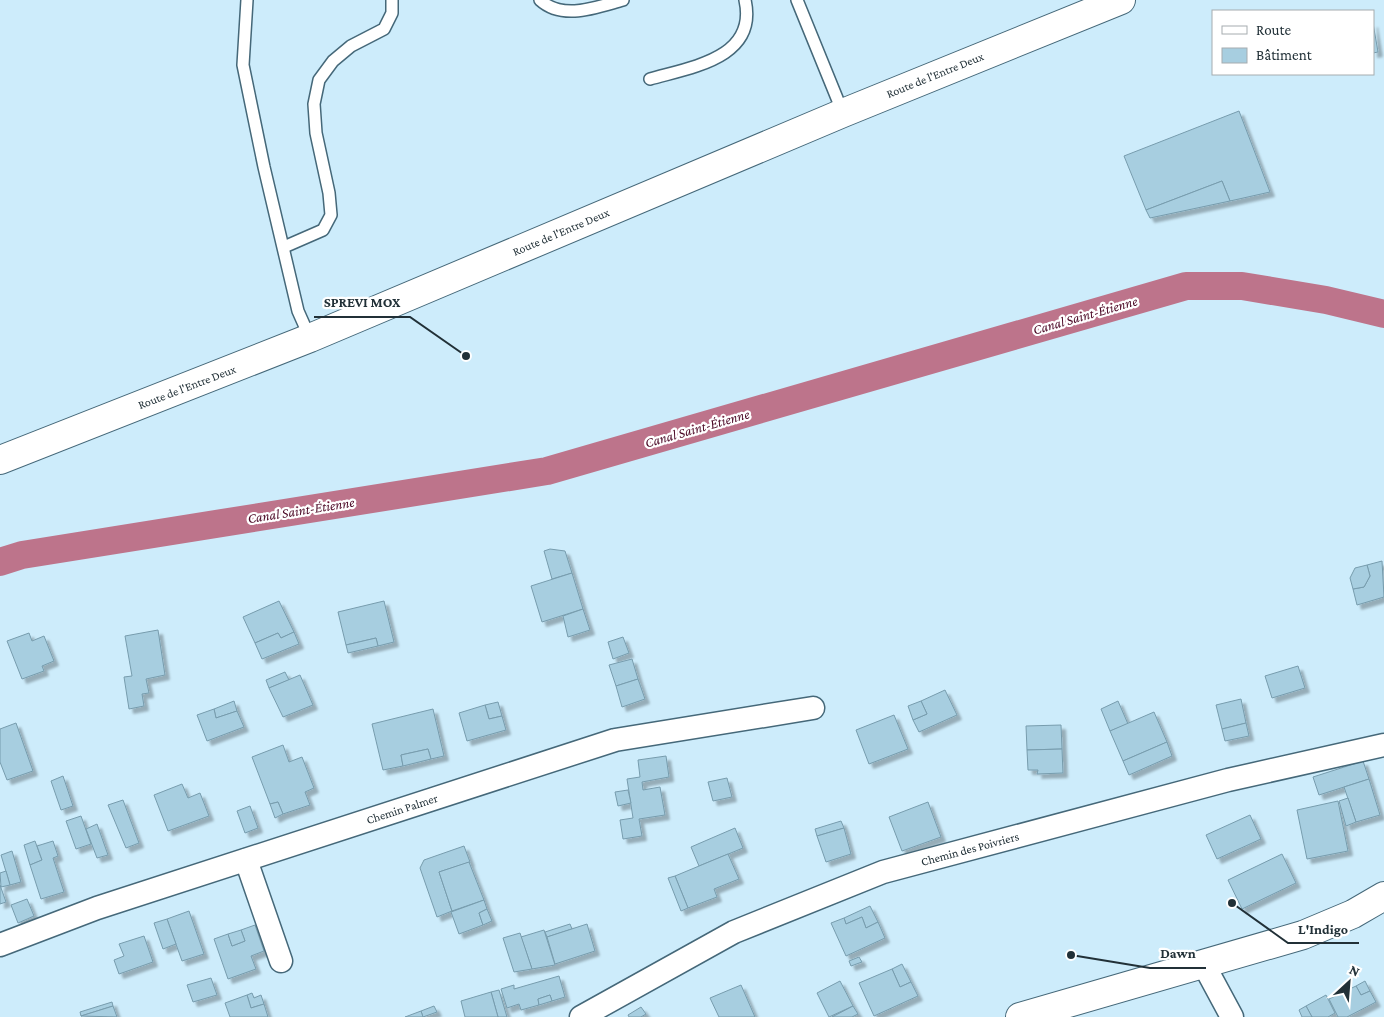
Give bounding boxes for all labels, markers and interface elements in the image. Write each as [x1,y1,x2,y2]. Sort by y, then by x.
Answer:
legend [1212,10,1374,75]
text: Route [1256,22,1291,38]
text: Bâtiment [1256,47,1313,63]
street label: Route de l'Entre Deux [884,49,986,101]
street label: Route de l'Entre Deux [511,205,612,259]
callout: SPREVI MOX [314,288,410,317]
water label: Canal Saint-Étienne [1031,292,1140,338]
text: SPREVI MOX [324,294,401,310]
street label: Route de l'Entre Deux [136,362,238,412]
water label: Canal Saint-Étienne [643,405,752,451]
water label: Canal Saint-Étienne [246,494,356,526]
street label: Chemin Palmer [365,791,440,827]
street label: Chemin des Poivriers [919,829,1021,869]
callout: L'Indigo [1288,914,1359,943]
text: L'Indigo [1298,921,1348,937]
callout: Dawn [1150,939,1206,968]
text: Dawn [1160,945,1196,961]
north arrow [1324,957,1374,1007]
text: N [1347,961,1363,980]

